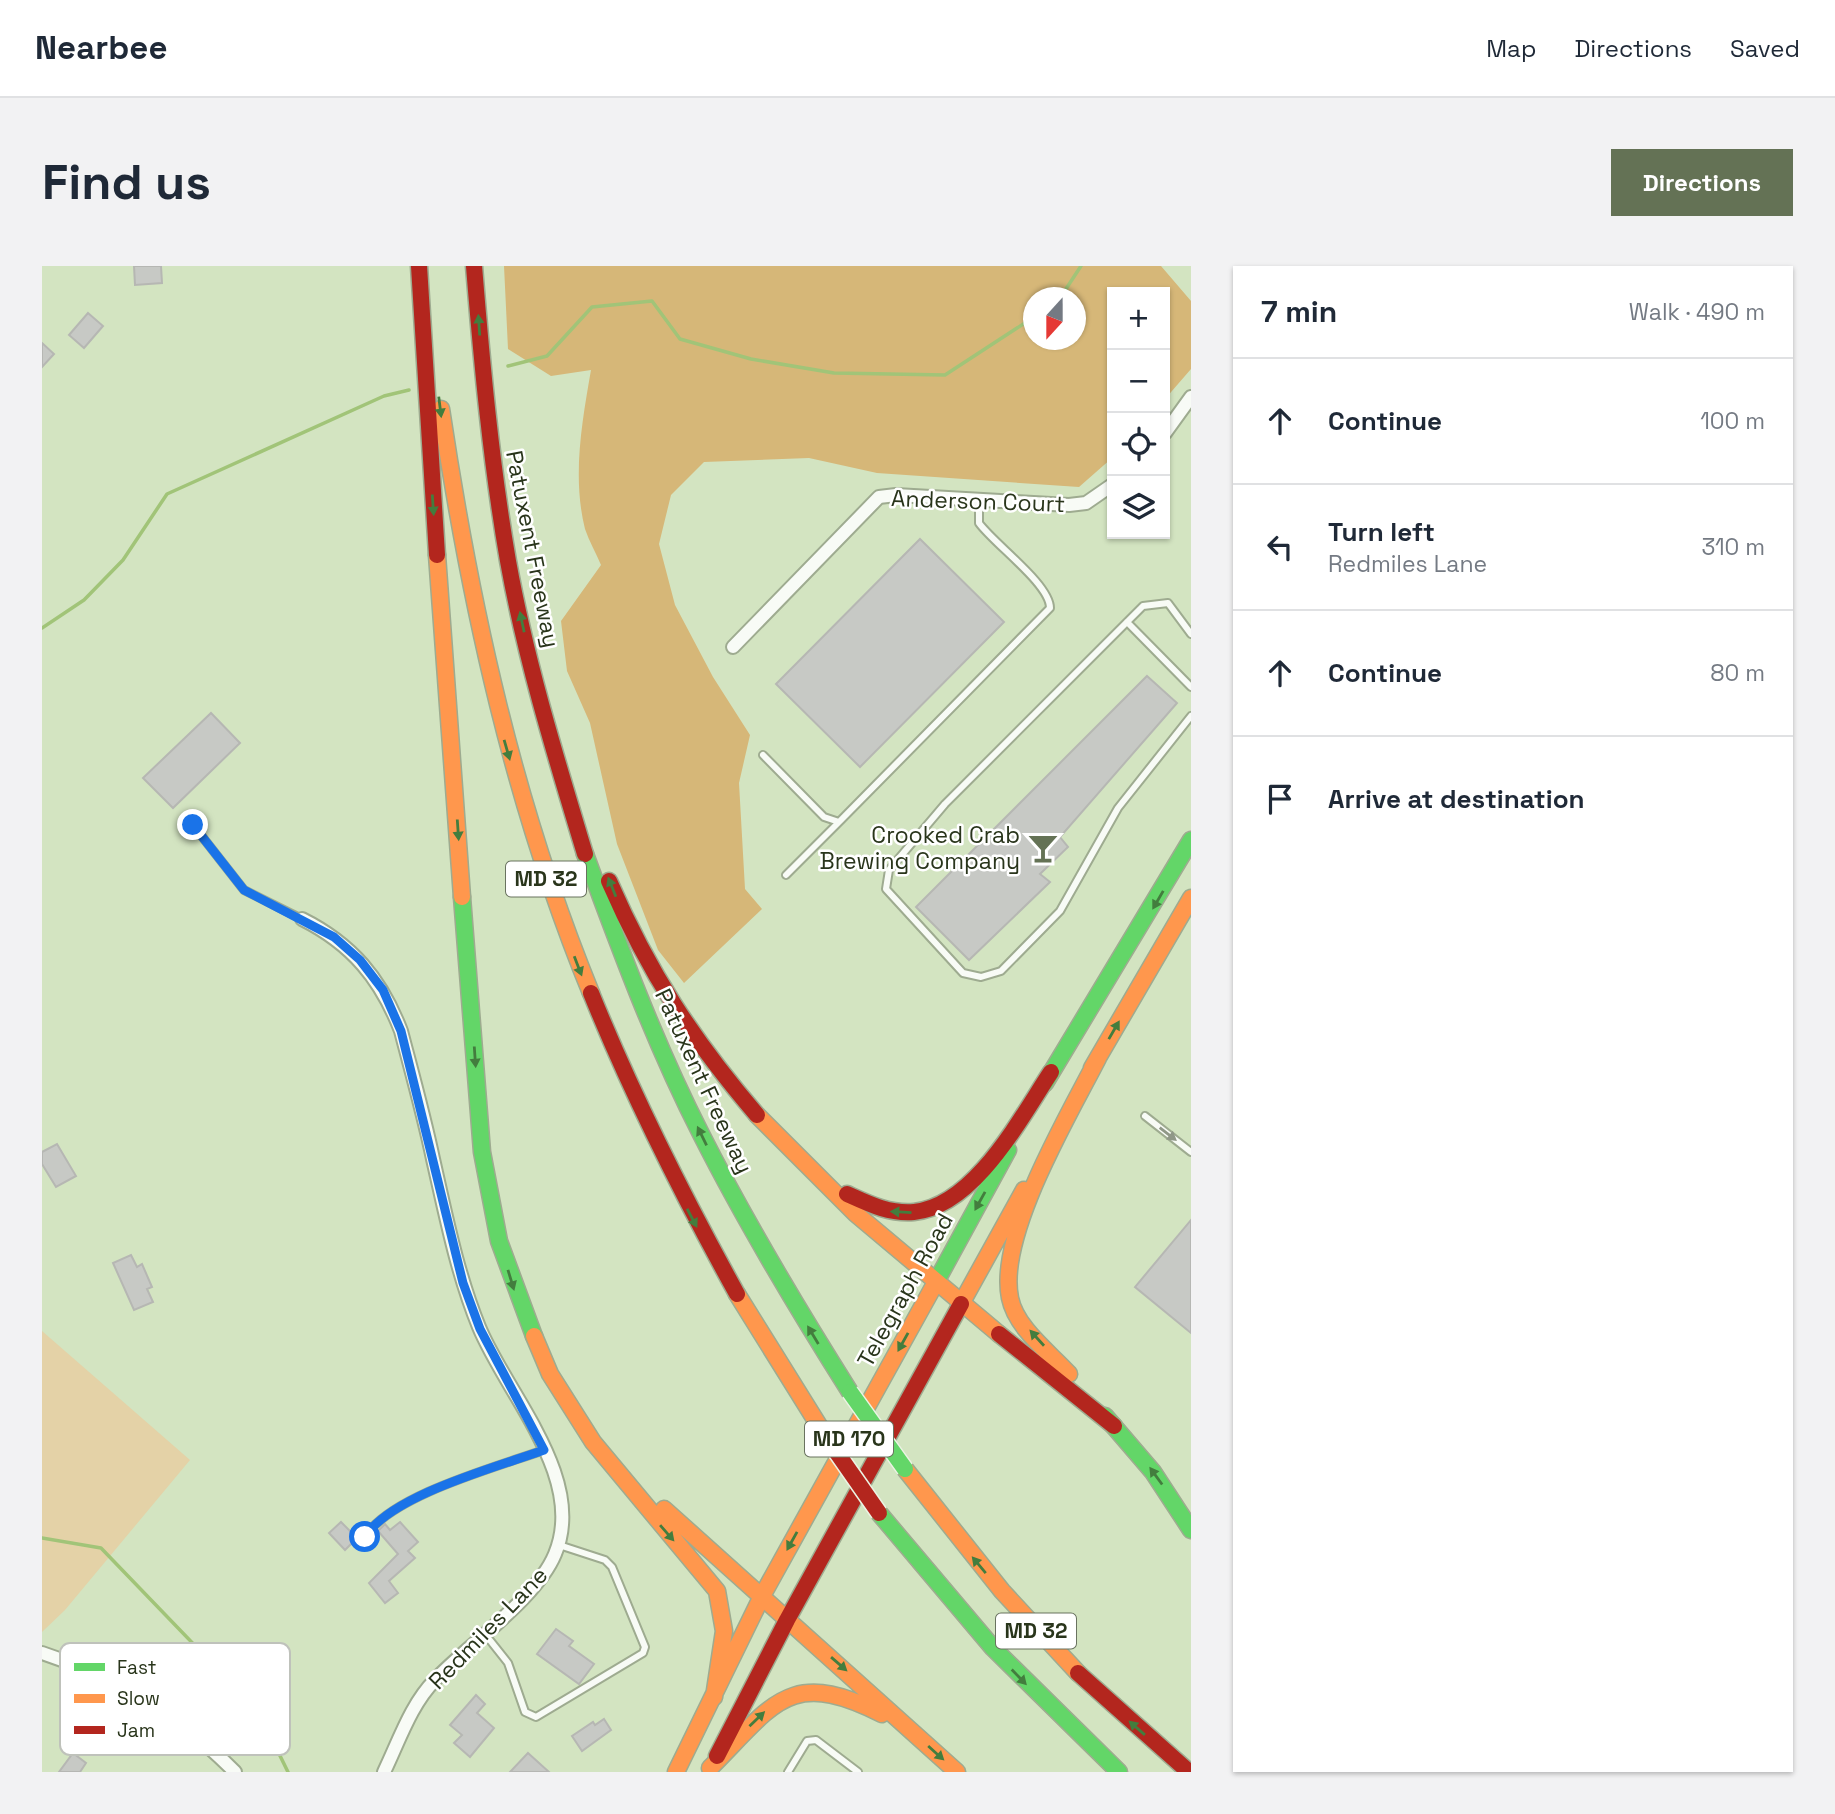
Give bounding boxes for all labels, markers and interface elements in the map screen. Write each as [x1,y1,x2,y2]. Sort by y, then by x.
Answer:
text: Nearbee [35,27,167,69]
text: Map [1486,33,1536,64]
text: Directions [1574,33,1692,64]
text: Saved [1730,33,1800,64]
button: Directions [1611,149,1793,216]
text: Find us [42,151,211,213]
north arrow [1023,287,1086,350]
map controls [1107,287,1170,539]
button: + [1107,287,1170,350]
text: 7 min [1261,292,1337,331]
text: Walk · 490 m [1629,297,1765,327]
one-way arrow [473,313,484,335]
button: − [1107,350,1170,413]
one-way arrow [435,396,446,418]
icon: ahead [1261,402,1299,440]
text: Continue [1328,404,1442,438]
text: 100 m [1700,406,1765,436]
button: locate [1107,413,1170,476]
street label: Patuxent Freeway [499,448,567,650]
button: layers [1107,476,1170,539]
street label: Anderson Court [890,483,1066,519]
one-way arrow [428,494,439,516]
text: Turn left [1328,515,1435,549]
icon: left [1261,528,1299,566]
text: 310 m [1701,532,1765,562]
text: Redmiles Lane [1328,549,1487,579]
one-way arrow [517,611,528,633]
icon: ahead [1261,654,1299,692]
text: Continue [1328,656,1442,690]
text: 80 m [1710,658,1765,688]
one-way arrow [502,740,512,761]
icon: arrive [1261,780,1299,818]
text: Arrive at destination [1328,782,1585,816]
route end [177,809,208,840]
one-way arrow [452,819,463,841]
place label: Crooked Crab Brewing Company [820,820,1020,876]
bar icon: Crooked Crab Brewing Company [1026,831,1060,865]
road number: MD 32 [506,862,586,896]
one-way arrow [607,877,618,898]
one-way arrow [1152,890,1164,909]
one-way arrow [573,956,584,977]
street label: Patuxent Freeway [648,984,760,1178]
one-way arrow [1108,1021,1120,1040]
one-way arrow [469,1046,480,1068]
one-way arrow [696,1126,708,1146]
one-way arrow [1159,1127,1177,1141]
one-way arrow [974,1191,986,1211]
one-way arrow [890,1206,912,1217]
one-way arrow [686,1208,698,1228]
street label: Telegraph Road [850,1208,960,1372]
one-way arrow [507,1270,517,1291]
one-way arrow [806,1325,819,1344]
one-way arrow [1029,1329,1045,1347]
one-way arrow [897,1332,909,1351]
road number: MD 170 [805,1422,893,1456]
one-way arrow [1148,1467,1163,1485]
route start [349,1521,380,1552]
one-way arrow [659,1524,675,1541]
one-way arrow [787,1531,799,1551]
one-way arrow [971,1556,987,1574]
street label: Redmiles Lane [422,1560,554,1696]
road number: MD 32 [996,1614,1076,1648]
legend [60,1643,290,1755]
text: Fast [117,1655,157,1680]
one-way arrow [830,1656,847,1671]
one-way arrow [1010,1668,1027,1685]
text: Slow [117,1686,160,1711]
one-way arrow [748,1711,765,1727]
text: Jam [117,1718,155,1743]
one-way arrow [1128,1720,1146,1736]
one-way arrow [927,1744,944,1760]

